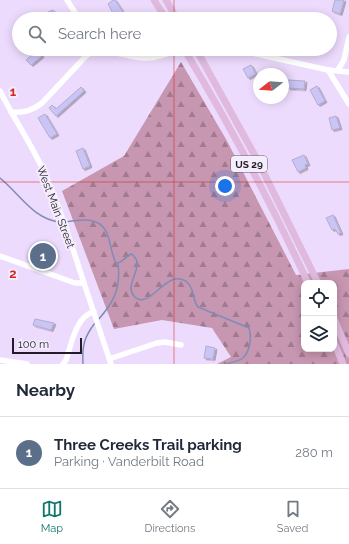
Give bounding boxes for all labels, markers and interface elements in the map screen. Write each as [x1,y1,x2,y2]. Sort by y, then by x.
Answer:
search box [12,12,337,56]
icon: search [26,23,48,45]
text: Search here [58,25,141,43]
north arrow [253,68,289,104]
text: 1 [10,84,17,99]
road number: US 29 [231,156,267,172]
street label: West Main Street [34,164,77,250]
your location [215,176,235,196]
pin: 1 [30,241,56,271]
text: 2 [9,266,17,281]
map controls [301,280,337,352]
button: locate [301,280,337,316]
button: layers [301,316,337,352]
scale bar [12,336,82,355]
text: 100 m [18,338,49,351]
text: Nearby [16,380,75,400]
text: Three Creeks Trail parking [54,436,242,454]
text: 1 [26,445,32,460]
text: 280 m [295,445,333,460]
text: Parking · Vanderbilt Road [54,454,204,469]
tab: Map [41,498,63,535]
tab: Directions [145,498,195,535]
tab: Saved [277,498,308,535]

